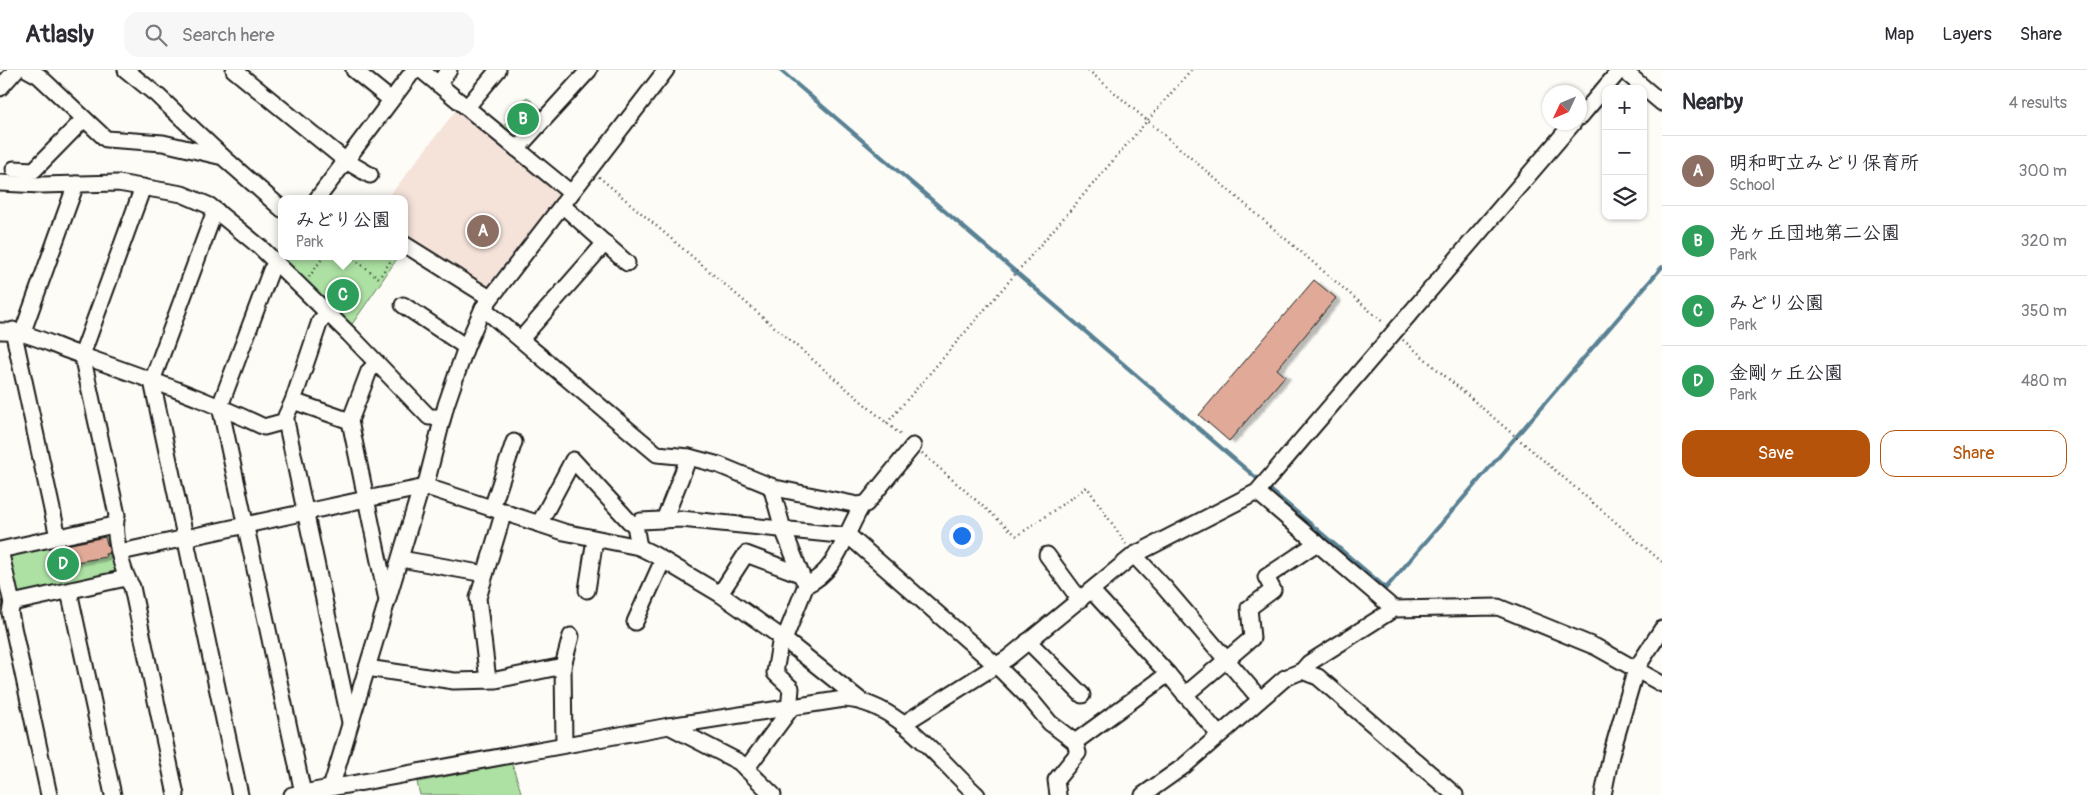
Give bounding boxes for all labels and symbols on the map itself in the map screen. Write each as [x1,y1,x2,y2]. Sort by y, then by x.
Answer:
north arrow [1542,85,1587,130]
pin: B [507,100,539,138]
pin: A [467,212,499,250]
pin: C [327,276,359,314]
your location [949,523,975,549]
pin: D [47,545,79,583]

